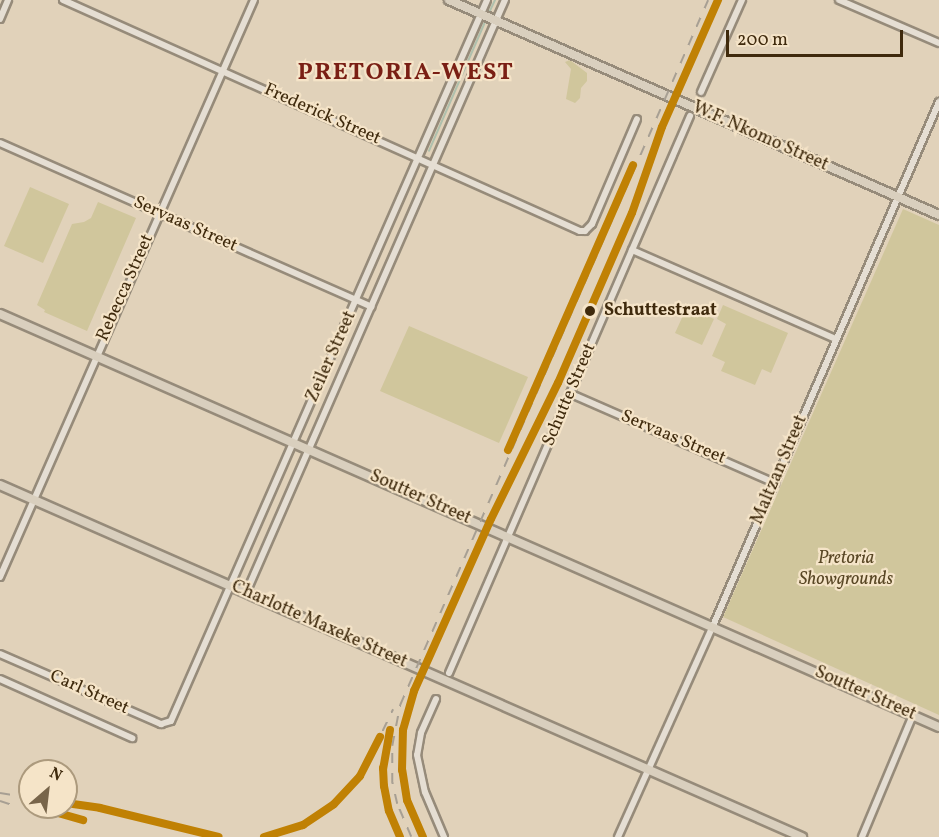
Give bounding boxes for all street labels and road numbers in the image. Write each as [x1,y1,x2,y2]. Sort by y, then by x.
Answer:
street label: Frederick Street [260,80,384,150]
street label: W.F. Nkomo Street [689,97,831,177]
street label: Servaas Street [129,192,241,258]
street label: Rebecca Street [93,231,159,345]
street label: Zeiler Street [302,308,362,406]
street label: Schutte Street [539,340,601,450]
street label: Servaas Street [617,406,729,470]
street label: Maltzan Street [747,412,813,528]
street label: Soutter Street [366,466,474,530]
street label: Charlotte Maxeke Street [228,576,410,674]
street label: Soutter Street [811,662,919,726]
street label: Carl Street [46,666,132,720]

